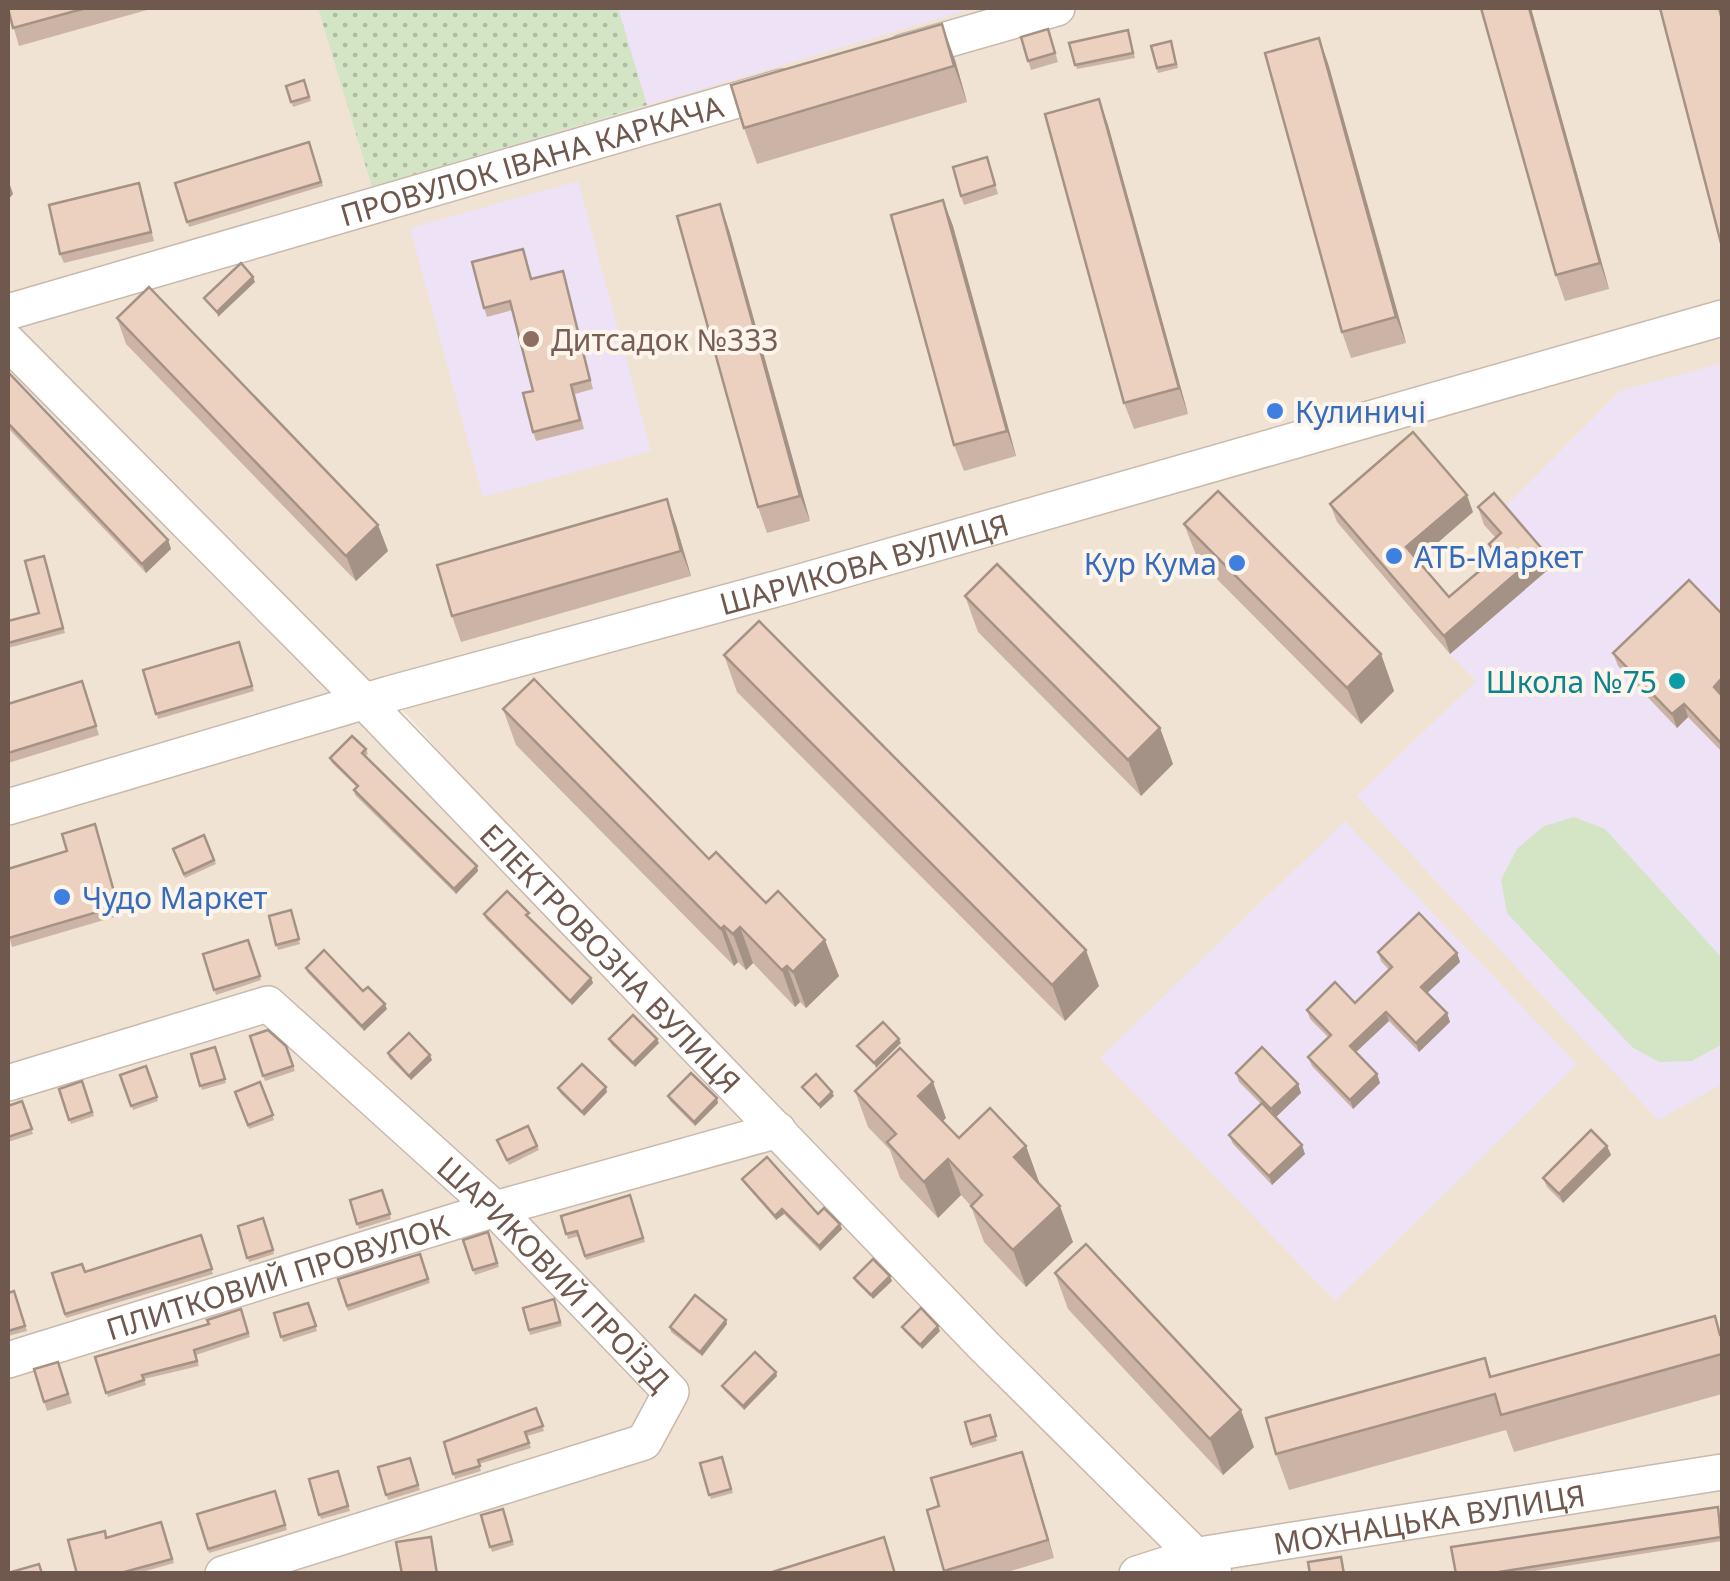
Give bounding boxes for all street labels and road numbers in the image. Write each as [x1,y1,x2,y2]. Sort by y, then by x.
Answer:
street label: ПРОВУЛОК ІВАНА КАРКАЧА [335,85,728,235]
street label: ШАРИКОВА ВУЛИЦЯ [715,503,1013,624]
street label: ЕЛЕКТРОВОЗНА ВУЛИЦЯ [472,814,750,1102]
street label: ШАРИКОВИЙ ПРОЇЗД [429,1147,680,1400]
street label: ПЛИТКОВИЙ ПРОВУЛОК [101,1204,454,1349]
street label: МОХНАЦЬКА ВУЛИЦЯ [1270,1474,1588,1563]

